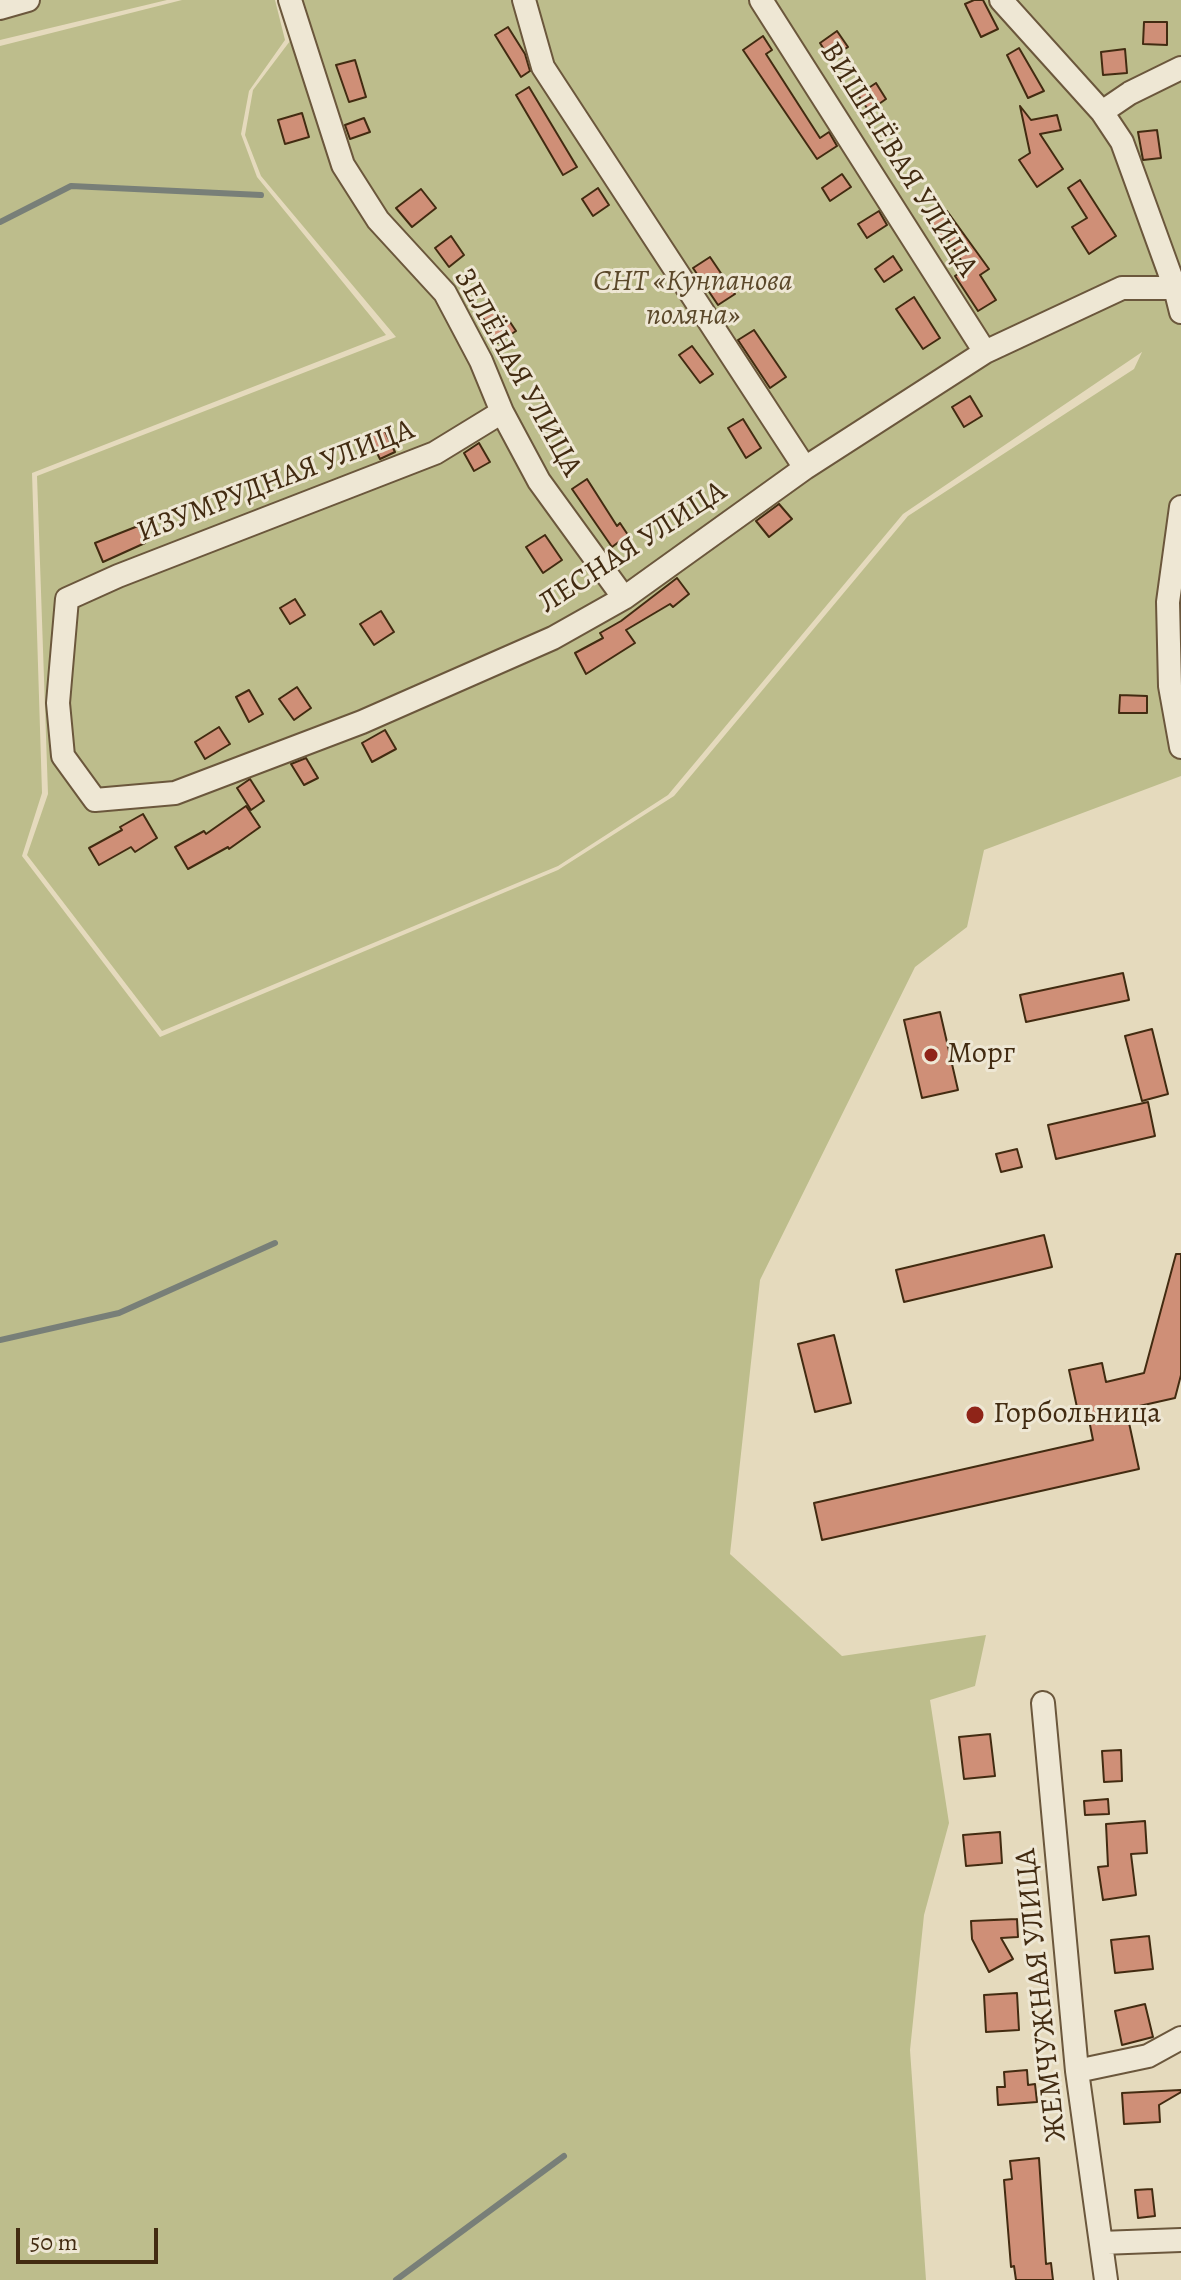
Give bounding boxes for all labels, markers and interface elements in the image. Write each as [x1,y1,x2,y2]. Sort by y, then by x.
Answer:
street label: ВИШНЁВАЯ УЛИЦА [811,36,985,284]
street label: ЗЕЛЁНАЯ УЛИЦА [445,263,589,483]
park label: СНТ «Кунпанова поляна» [593,265,793,336]
street label: ИЗУМРУДНАЯ УЛИЦА [132,413,420,551]
street label: ЛЕСНАЯ УЛИЦА [532,474,734,622]
place label: Морг [947,1037,1015,1073]
marker: Морг [922,1046,940,1064]
place label: Горбольница [993,1397,1161,1433]
marker: Горбольница [964,1404,986,1426]
street label: ЖЕМЧУЖНАЯ УЛИЦА [1009,1847,1075,2143]
scale bar [20,2212,162,2262]
text: 50 m [30,2226,78,2258]

